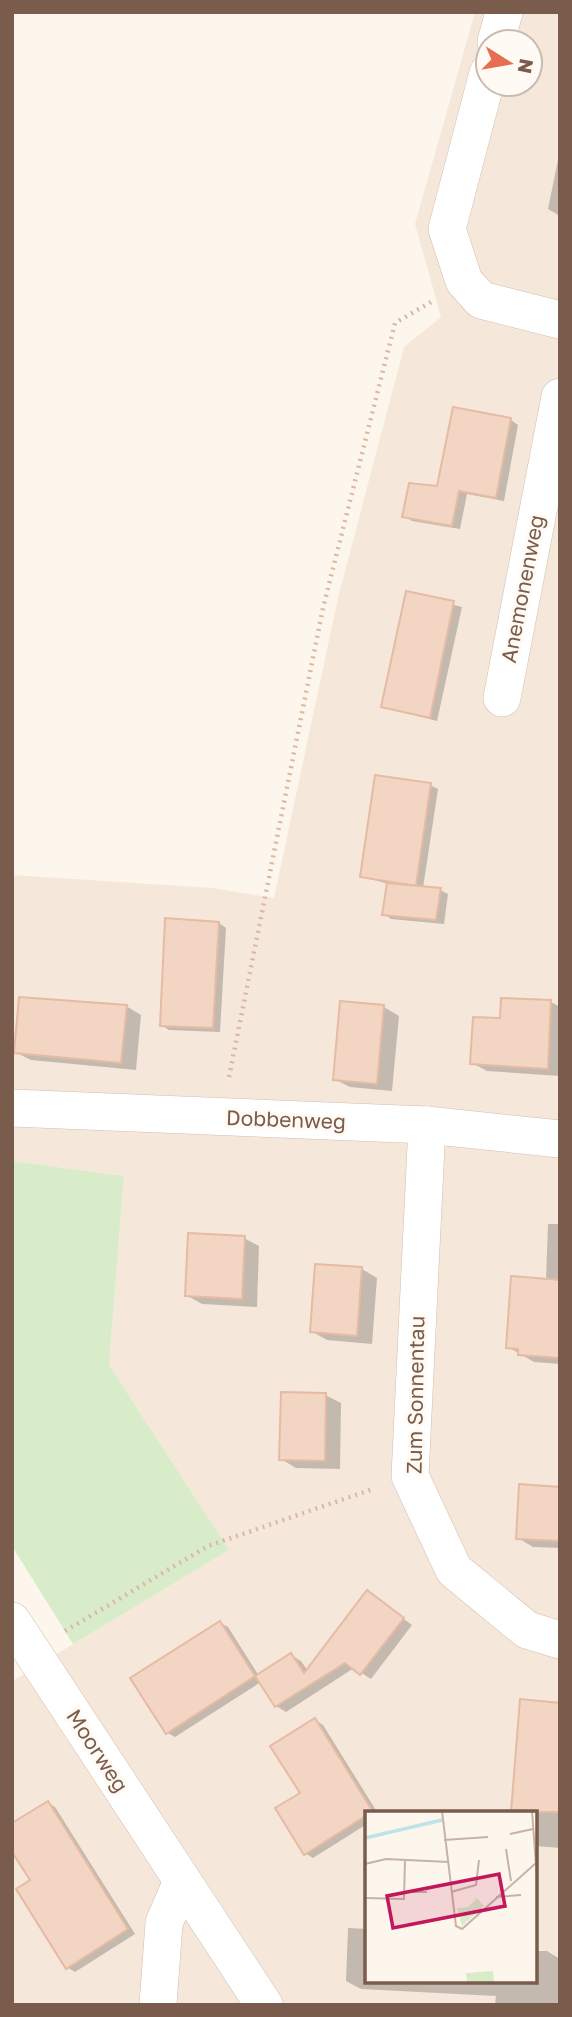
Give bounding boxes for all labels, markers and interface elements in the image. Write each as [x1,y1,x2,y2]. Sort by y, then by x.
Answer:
north arrow [474,28,544,98]
text: N [514,57,539,76]
street label: Anemonenweg [495,513,549,665]
street label: Dobbenweg [226,1104,346,1134]
street label: Zum Sonnentau [401,1316,429,1474]
street label: Moorweg [61,1704,134,1797]
inset map [365,1811,537,1982]

